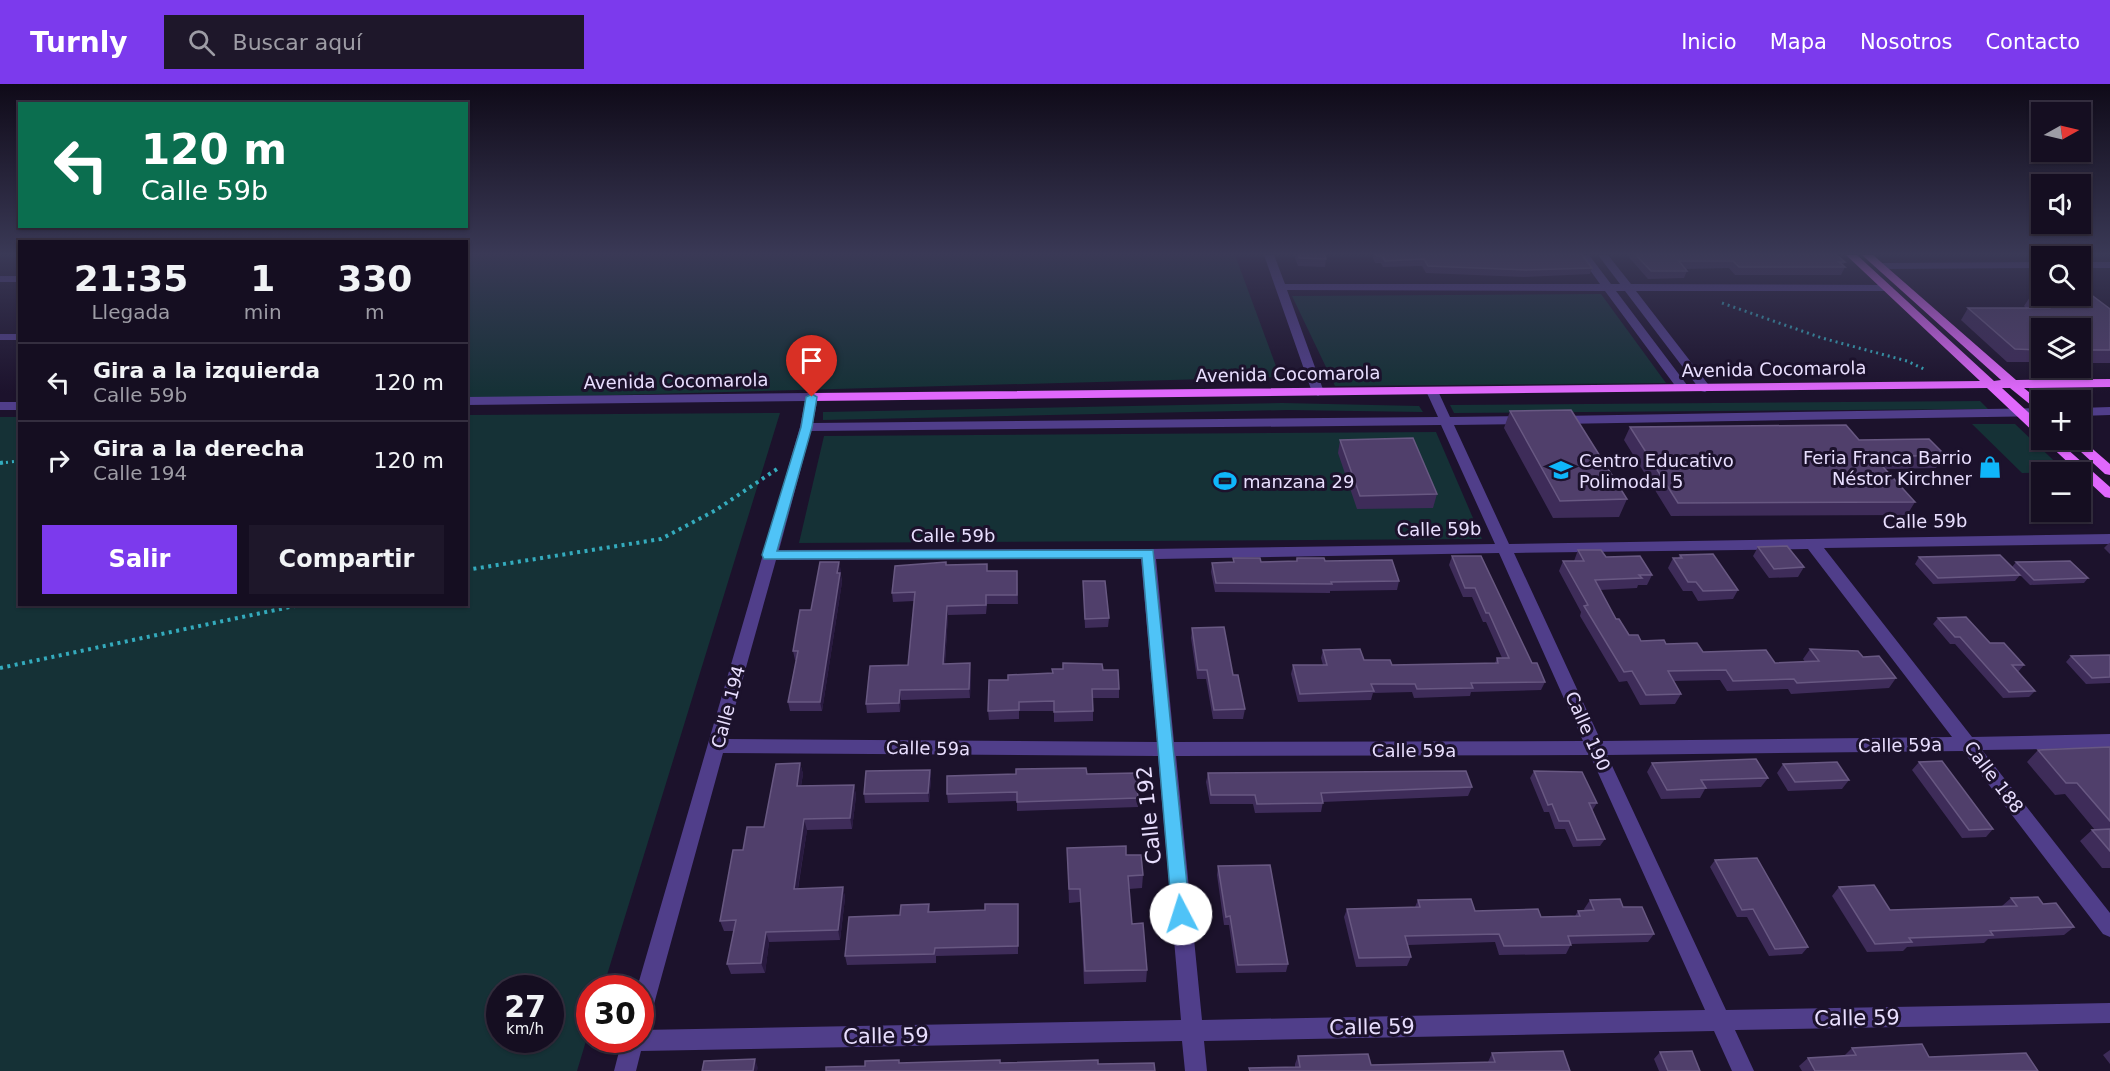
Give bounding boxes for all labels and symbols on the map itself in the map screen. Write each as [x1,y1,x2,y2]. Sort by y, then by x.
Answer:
north arrow [2031,102,2091,162]
pin [786,335,837,397]
street label: Avenida Cocomarola [1681,357,1867,381]
street label: Avenida Cocomarola [1195,362,1381,386]
street label: Avenida Cocomarola [583,369,769,393]
place label: Feria Franca Barrio Néstor Kirchner [1803,447,1973,489]
place label: Centro Educativo Polimodal 5 [1579,450,1734,492]
shop icon: Feria Franca Barrio Néstor Kirchner [1977,454,2003,480]
school or university icon: Centro Educativo Polimodal 5 [1548,457,1574,483]
sports icon: manzana 29 [1212,468,1238,494]
place label: manzana 29 [1243,471,1355,492]
street label: Calle 59b [1882,510,1968,532]
street label: Calle 59b [1396,518,1482,540]
street label: Calle 59b [911,525,995,546]
street label: Calle 194 [707,663,749,751]
street label: Calle 190 [1561,688,1615,774]
street label: Calle 59a [1858,734,1942,756]
street label: Calle 59a [886,737,970,759]
street label: Calle 188 [1960,737,2028,817]
street label: Calle 59a [1372,740,1456,761]
street label: Calle 192 [1132,765,1166,865]
position arrow [1149,882,1213,946]
speed limit sign: 30 [576,975,654,1053]
street label: Calle 59 [1814,1005,1900,1031]
street label: Calle 59 [1329,1014,1415,1040]
street label: Calle 59 [843,1023,929,1049]

